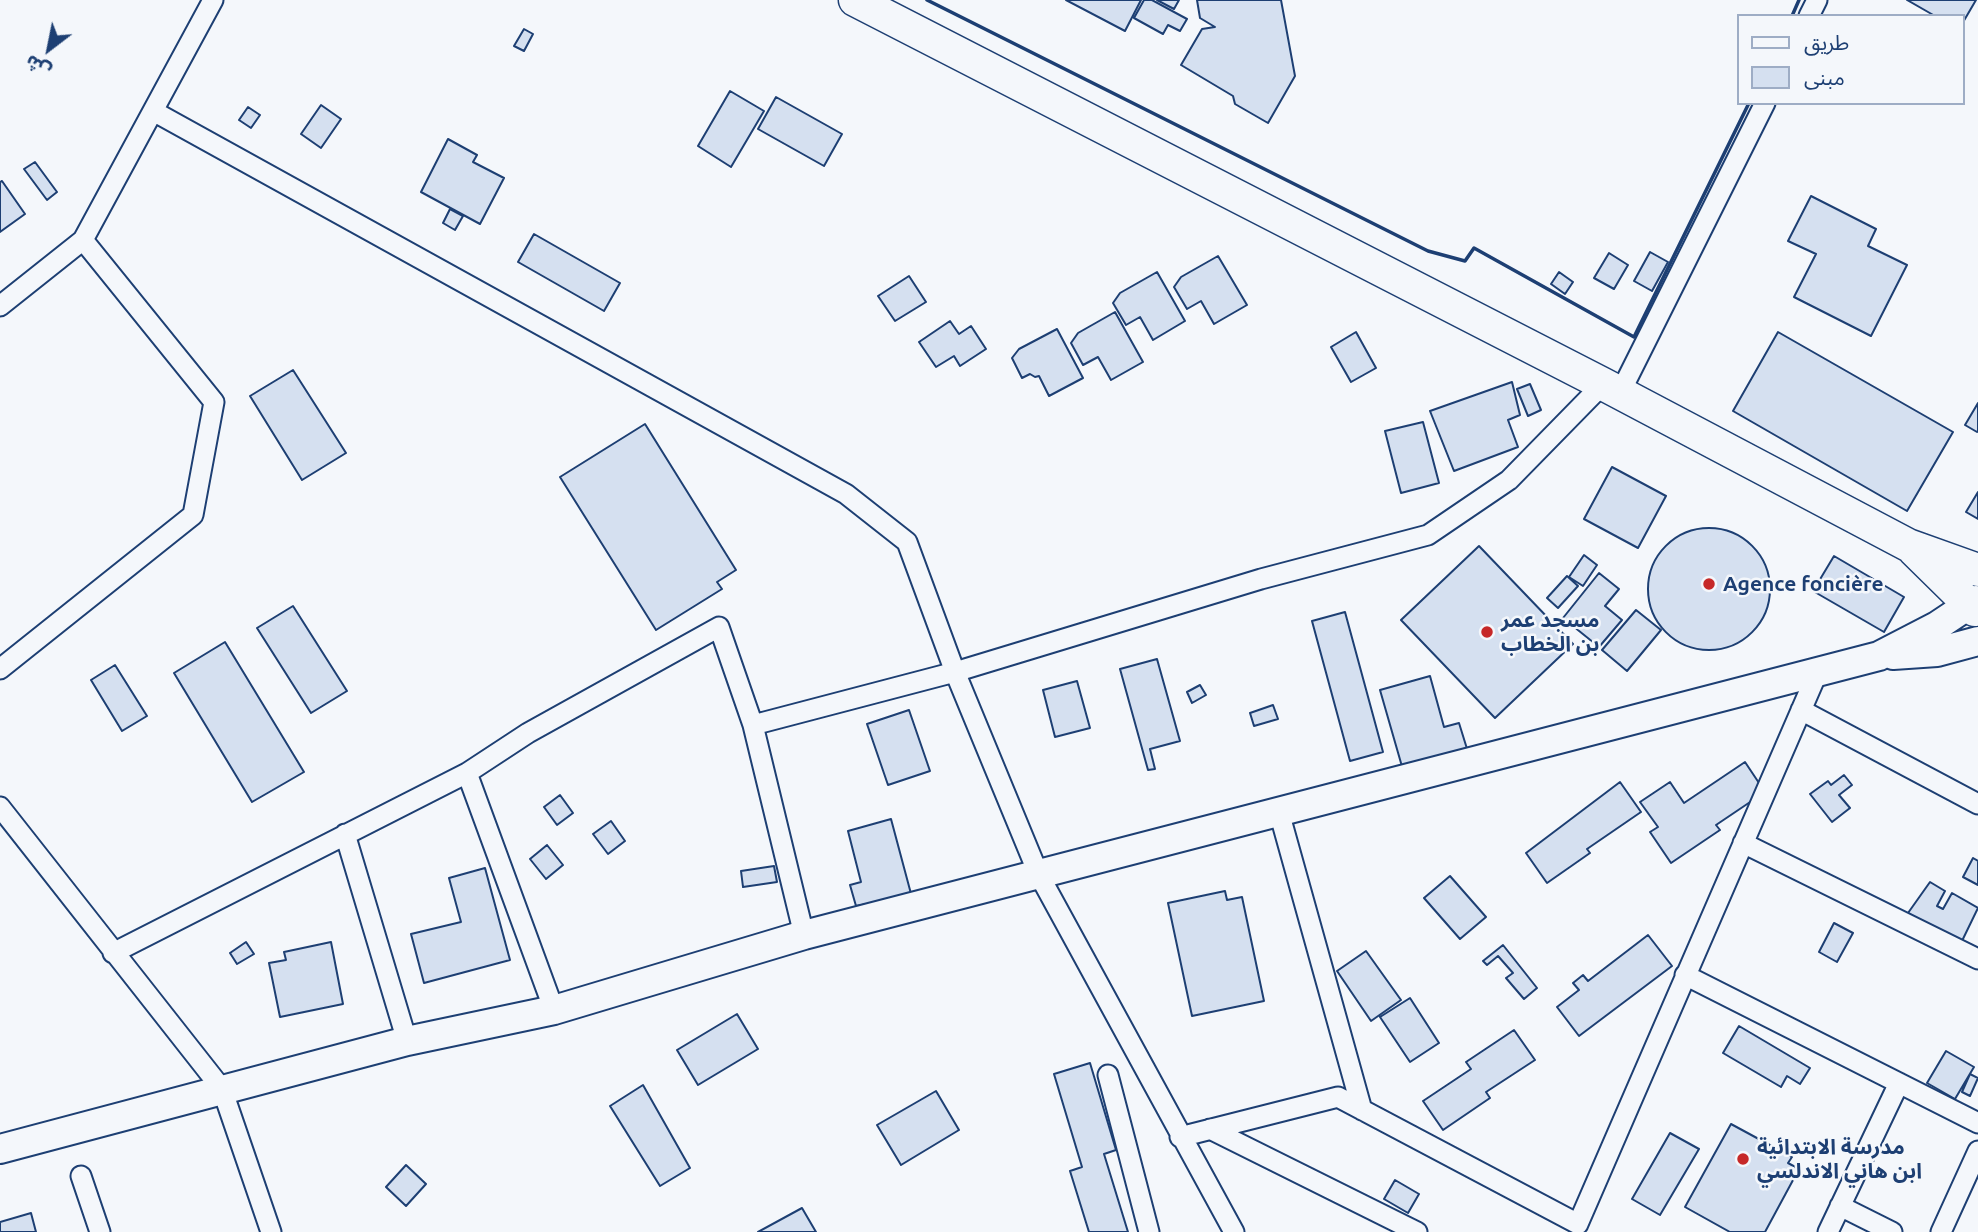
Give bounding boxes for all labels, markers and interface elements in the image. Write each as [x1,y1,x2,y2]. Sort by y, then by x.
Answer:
north arrow [14,14,84,84]
legend [1736,14,1964,105]
text: طريق [1804,30,1849,54]
text: ش [21,51,55,83]
text: مبنى [1804,65,1845,89]
place label: Agence foncière [1723,571,1884,597]
marker: Agence foncière [1701,576,1717,592]
place label: مسجد عمر بن الخطاب [1501,607,1600,657]
marker: مسجد عمر بن الخطاب [1479,624,1495,640]
place label: مدرسة الابتدائية ابن هاني الاندلسي [1757,1134,1922,1184]
marker: مدرسة الابتدائية ابن هاني الاندلسي [1735,1151,1751,1167]

